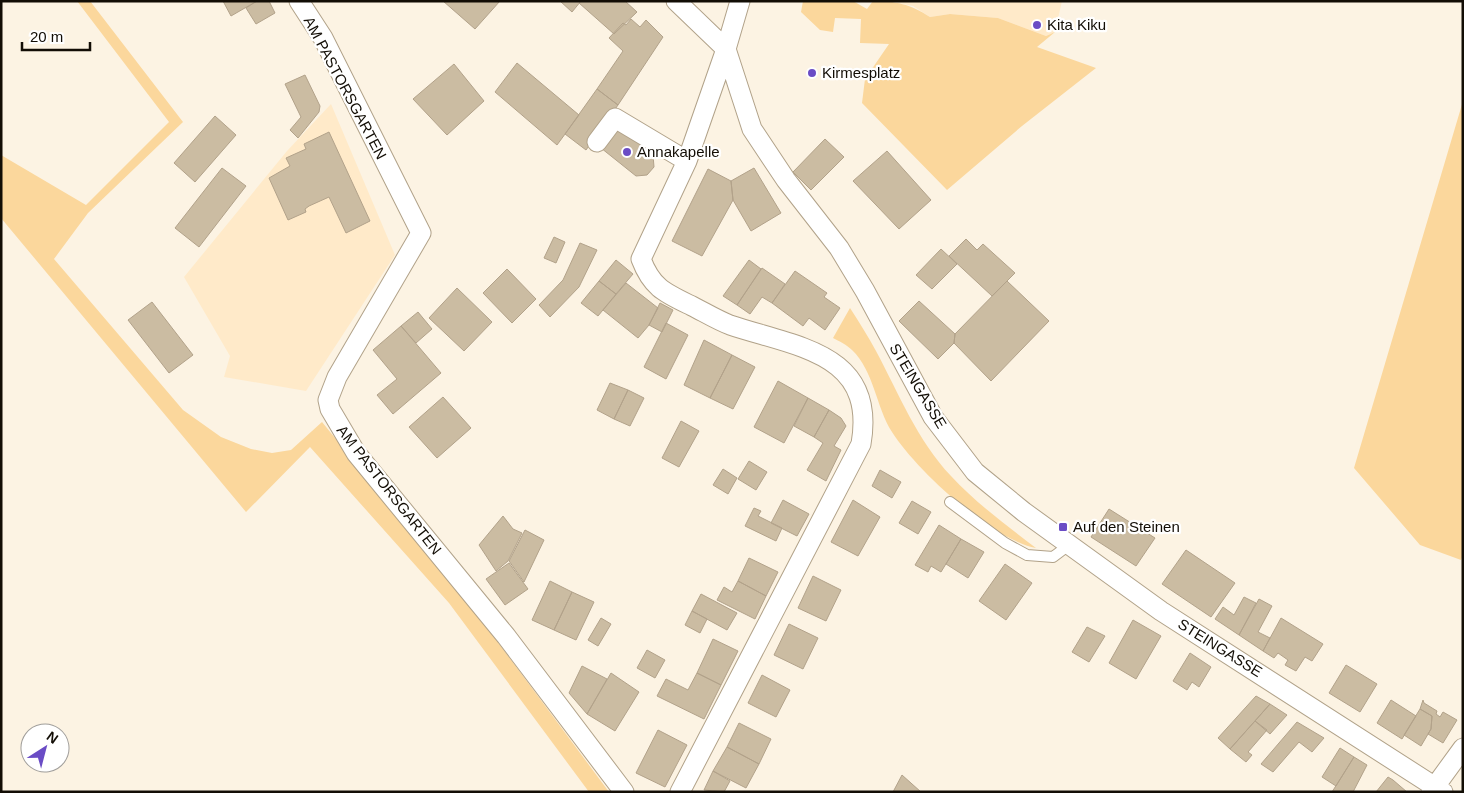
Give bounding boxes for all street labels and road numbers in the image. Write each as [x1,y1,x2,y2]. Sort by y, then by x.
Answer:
street label: AM PASTORSGARTEN [301,13,390,162]
street label: STEINGASSE [886,340,950,431]
street label: AM PASTORSGARTEN [334,422,445,558]
street label: STEINGASSE [1175,615,1265,680]

